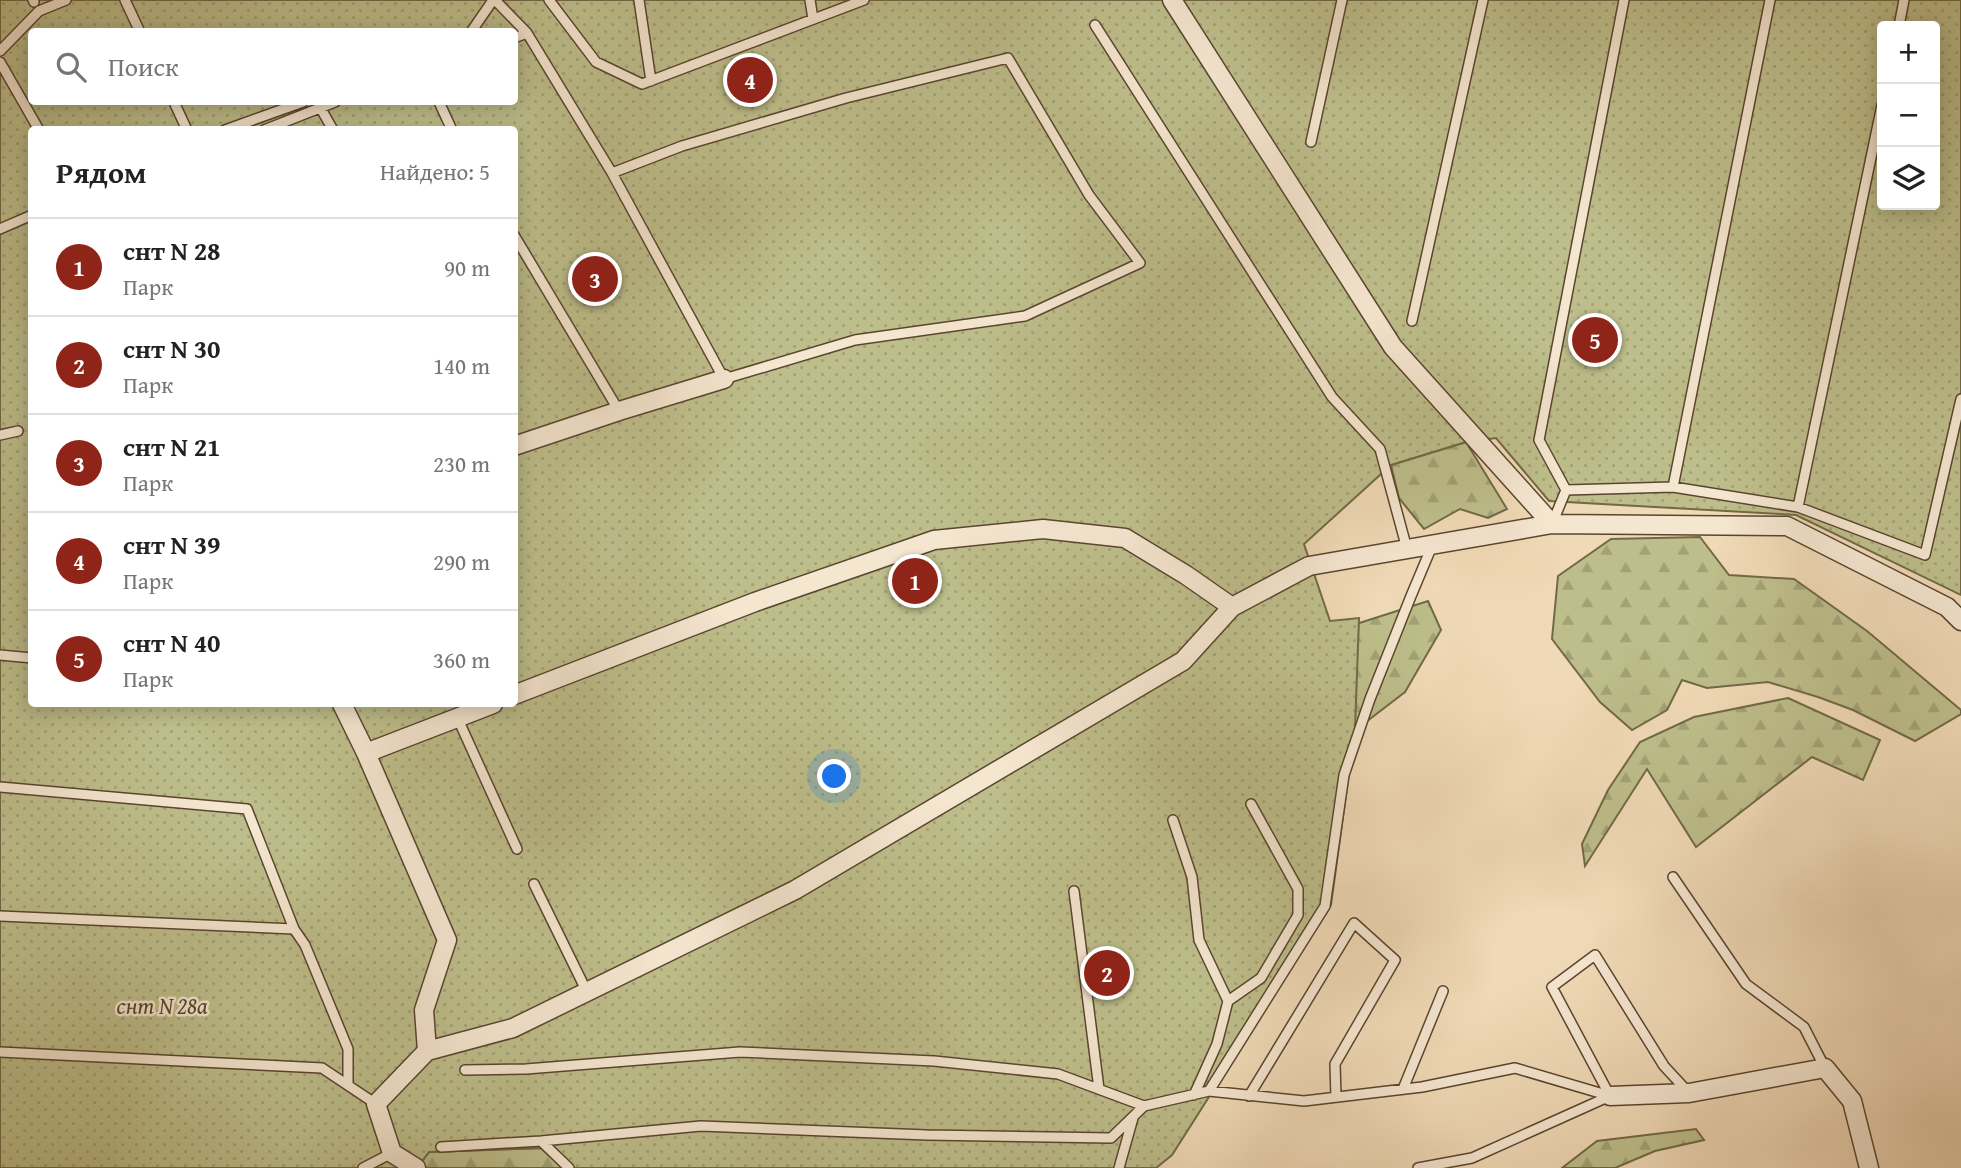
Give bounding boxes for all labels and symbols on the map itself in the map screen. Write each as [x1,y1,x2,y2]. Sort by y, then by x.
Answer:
pin: 4 [727,54,773,106]
pin: 3 [572,253,618,305]
pin: 5 [1572,314,1618,366]
pin: 1 [892,555,938,607]
your location [817,759,851,793]
pin: 2 [1084,947,1130,999]
park label: снт N 28а [117,989,208,1022]

